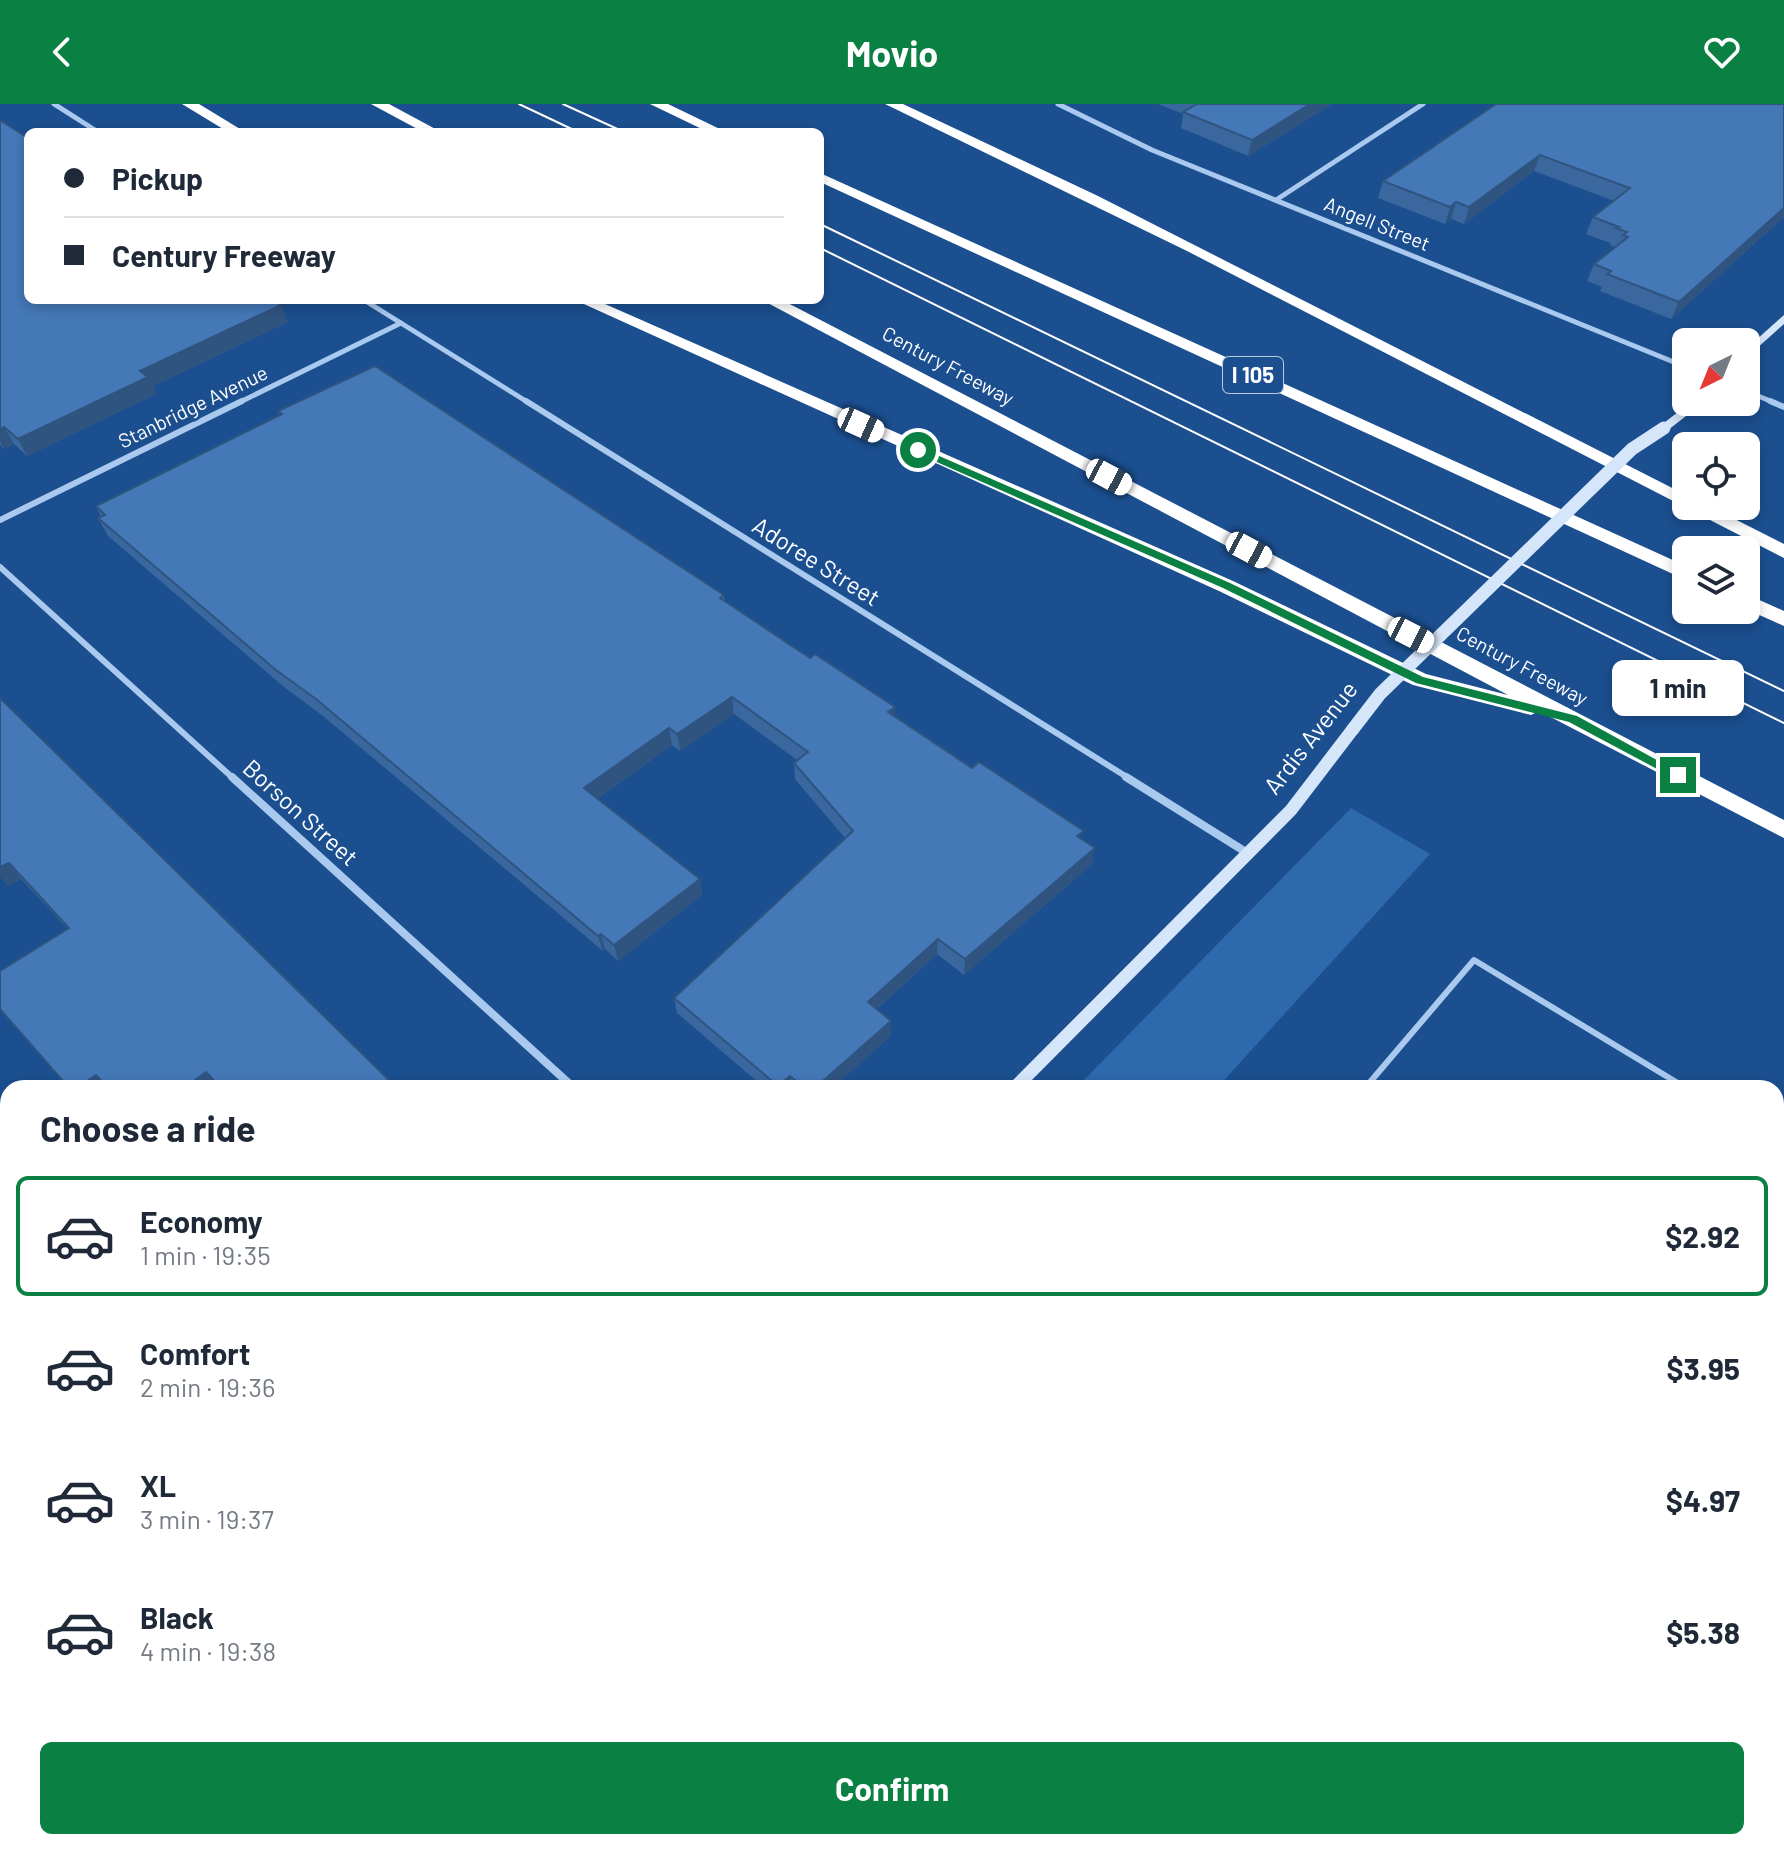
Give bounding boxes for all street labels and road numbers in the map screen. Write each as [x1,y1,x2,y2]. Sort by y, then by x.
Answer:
street label: Angell Street [1321,191,1434,255]
street label: Century Freeway [879,320,1018,410]
road number: I 105 [1223,357,1283,393]
street label: Stanbridge Avenue [114,360,271,453]
street label: Adoree Street [748,510,886,611]
street label: Century Freeway [1453,620,1592,710]
street label: Ardis Avenue [1257,675,1363,799]
street label: Borson Street [238,753,364,871]

